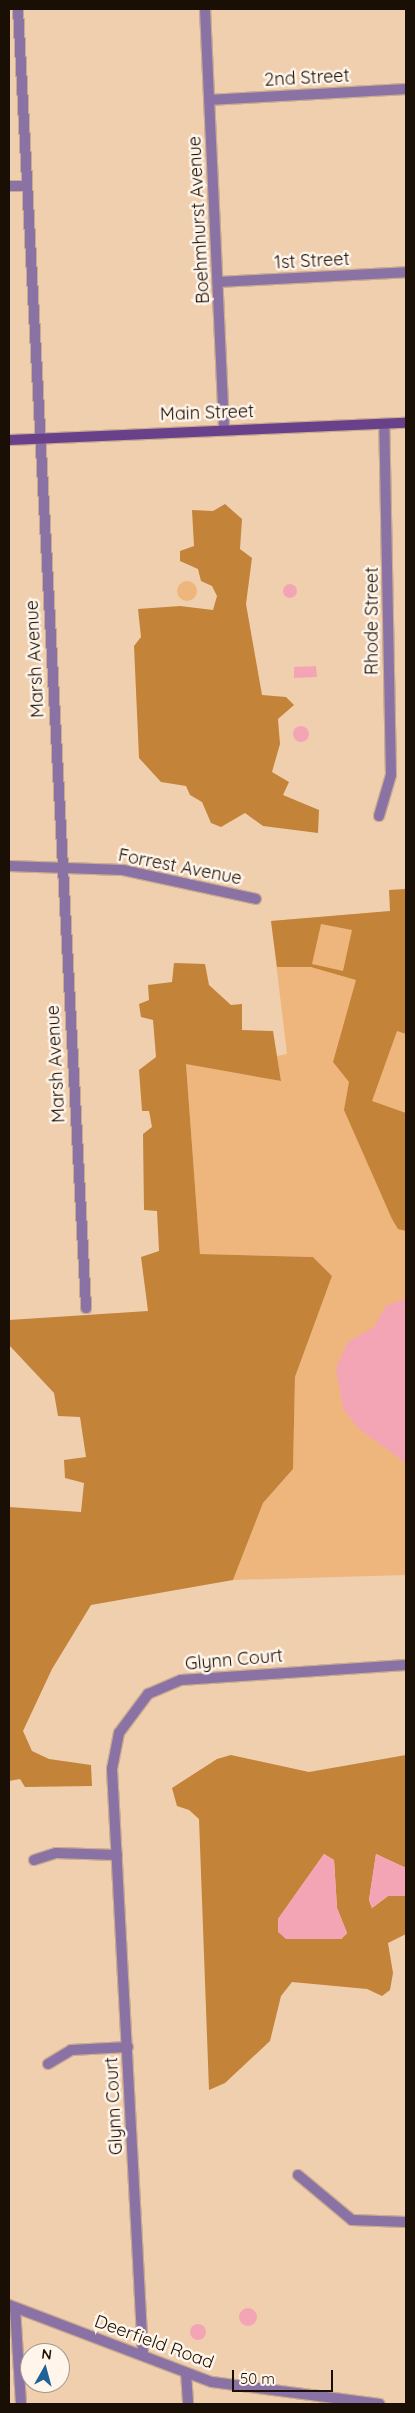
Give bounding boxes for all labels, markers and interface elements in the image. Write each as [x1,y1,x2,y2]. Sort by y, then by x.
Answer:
street label: 2nd Street [264,65,350,91]
street label: Boehmhurst Avenue [184,136,214,304]
street label: 1st Street [274,248,350,274]
street label: Main Street [160,401,254,425]
street label: Rhode Street [361,567,383,675]
street label: Marsh Avenue [21,600,49,718]
street label: Forrest Avenue [116,844,244,890]
street label: Marsh Avenue [42,1005,70,1123]
street label: Glynn Court [184,1645,284,1675]
street label: Glynn Court [101,2056,127,2156]
street label: Deerfield Road [91,2310,217,2374]
north arrow [20,2343,70,2393]
text: N [40,2345,53,2364]
scale bar [235,2360,336,2392]
text: 50 m [240,2369,275,2388]

